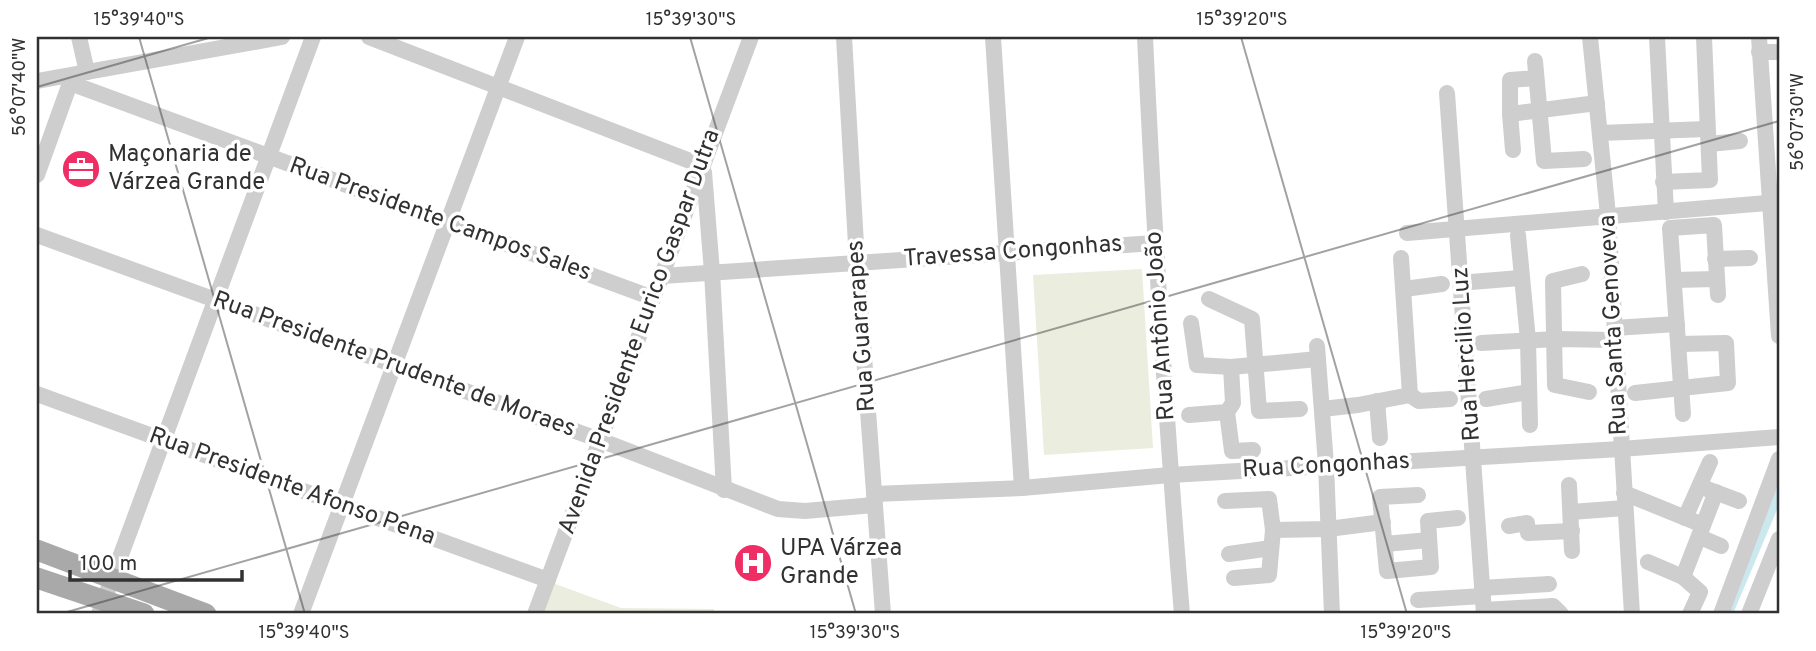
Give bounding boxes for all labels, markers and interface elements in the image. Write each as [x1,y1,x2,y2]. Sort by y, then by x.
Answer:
text: 15°39'40"S [93,9,185,32]
text: 15°39'30"S [646,9,736,32]
text: 15°39'20"S [1197,9,1287,32]
text: 56°07'40"W [9,38,32,136]
text: 56°07'30"W [1787,73,1810,171]
street label: Avenida Presidente Eurico Gaspar Dutra [553,125,727,539]
place label: Maçonaria de Várzea Grande [108,140,265,198]
office icon: Maçonaria de Várzea Grande [60,148,102,190]
street label: Rua Presidente Campos Sales [285,151,595,289]
street label: Rua Santa Genoveva [1593,214,1635,436]
street label: Travessa Congonhas [903,229,1123,275]
street label: Rua Antônio João [1139,230,1183,422]
street label: Rua Guararapes [841,239,883,413]
street label: Rua Hercilio Luz [1446,266,1488,442]
street label: Rua Presidente Prudente de Moraes [209,285,579,445]
street label: Rua Presidente Afonso Pena [145,421,439,553]
street label: Rua Congonhas [1241,447,1411,485]
place label: UPA Várzea Grande [780,534,902,592]
scale bar [70,539,242,583]
hospital icon: UPA Várzea Grande [732,542,774,584]
text: 100 m [80,551,137,578]
text: 15°39'40"S [258,622,350,645]
text: 15°39'30"S [810,622,900,645]
text: 15°39'20"S [1361,622,1451,645]

